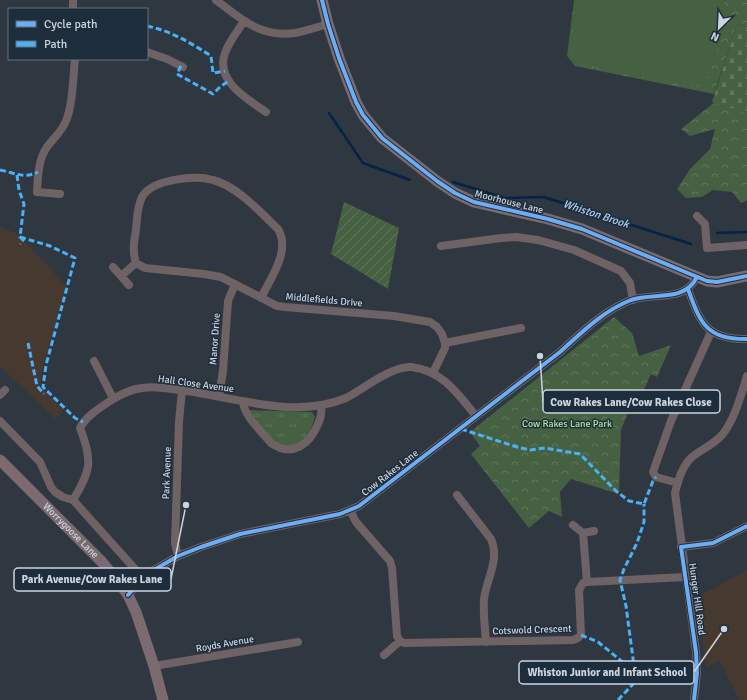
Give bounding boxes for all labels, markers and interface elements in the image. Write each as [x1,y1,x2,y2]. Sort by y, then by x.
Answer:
legend [8,8,148,60]
north arrow [699,8,739,48]
text: Cycle path [44,17,97,32]
text: N [709,29,721,44]
text: Path [44,37,67,52]
street label: Moorhouse Lane [473,188,545,216]
water label: Whiston Brook [562,197,632,231]
street label: Middlefields Drive [285,291,363,309]
street label: Manor Drive [207,313,223,365]
street label: Hall Close Avenue [157,373,235,395]
callout: Cow Rakes Lane/Cow Rakes Close [543,390,720,413]
text: Cow Rakes Lane/Cow Rakes Close [550,396,712,409]
park label: Cow Rakes Lane Park [522,418,612,430]
street label: Park Avenue [160,446,174,500]
street label: Cow Rakes Lane [359,447,421,499]
street label: Worrygoose Lane [40,500,101,561]
street label: Hunger Hill Road [686,562,708,636]
callout: Park Avenue/Cow Rakes Lane [14,568,171,591]
text: Park Avenue/Cow Rakes Lane [22,573,163,586]
street label: Cotswold Crescent [492,623,572,637]
street label: Royds Avenue [195,633,255,655]
callout: Whiston Junior and Infant School [519,661,694,684]
text: Whiston Junior and Infant School [527,666,687,679]

